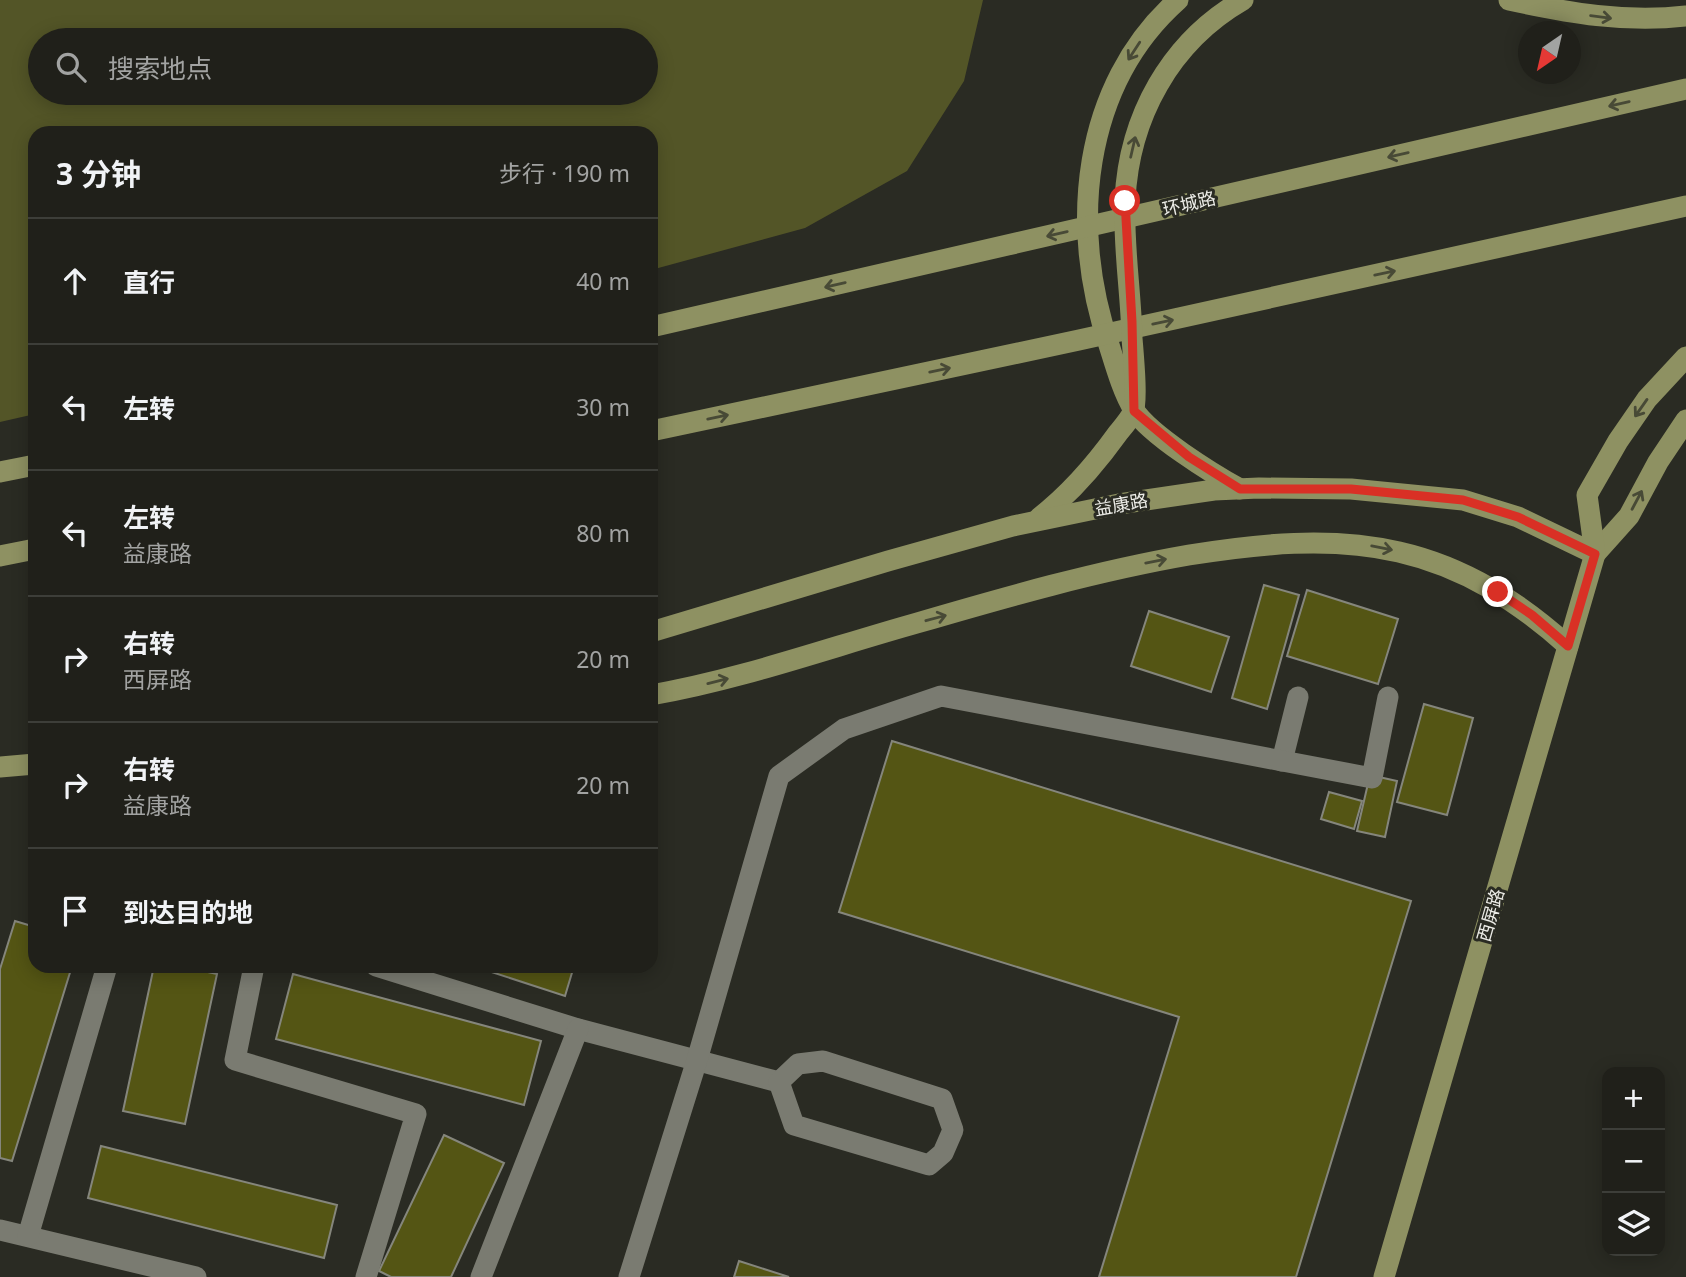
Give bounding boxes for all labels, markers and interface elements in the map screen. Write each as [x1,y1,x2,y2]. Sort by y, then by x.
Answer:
one-way arrow [1589,10,1611,23]
north arrow [1518,21,1581,84]
search box [28,28,658,105]
one-way arrow [1126,41,1140,61]
icon: search [52,48,90,86]
text: 搜索地点 [108,50,212,86]
one-way arrow [1609,98,1631,111]
one-way arrow [1127,136,1140,159]
one-way arrow [1387,149,1410,162]
text: 3 分钟 [56,153,141,194]
text: 步行 · 190 m [499,157,630,189]
route start [1109,185,1140,216]
street label: 环城路 [1160,185,1218,221]
one-way arrow [1046,227,1069,241]
icon: ahead [56,262,94,300]
text: 直行 [123,264,175,300]
text: 40 m [576,265,630,297]
one-way arrow [1373,266,1396,279]
one-way arrow [824,279,847,292]
one-way arrow [1151,315,1174,328]
one-way arrow [928,363,951,376]
icon: left [56,388,94,426]
text: 左转 [123,390,175,426]
text: 30 m [576,391,630,423]
one-way arrow [1634,398,1648,417]
one-way arrow [706,409,729,423]
street label: 益康路 [1092,487,1150,521]
one-way arrow [1631,490,1644,511]
text: 左转 [123,499,175,535]
icon: left [56,514,94,552]
text: 80 m [576,517,630,549]
text: 益康路 [123,537,192,569]
one-way arrow [1370,542,1393,556]
one-way arrow [1144,554,1167,568]
route end [1482,576,1513,607]
one-way arrow [924,611,947,624]
text: 右转 [123,625,175,661]
icon: right [56,640,94,678]
text: 20 m [576,643,630,675]
text: 西屏路 [123,663,192,695]
one-way arrow [706,674,729,687]
text: 右转 [123,751,175,787]
icon: right [56,766,94,804]
text: 20 m [576,769,630,801]
text: 益康路 [123,789,192,821]
street label: 西屏路 [1471,886,1509,944]
icon: arrive [56,892,94,930]
text: 到达目的地 [123,894,253,930]
map controls [1602,1067,1665,1256]
button: + [1602,1067,1665,1130]
button: − [1602,1130,1665,1193]
button: layers [1602,1193,1665,1256]

